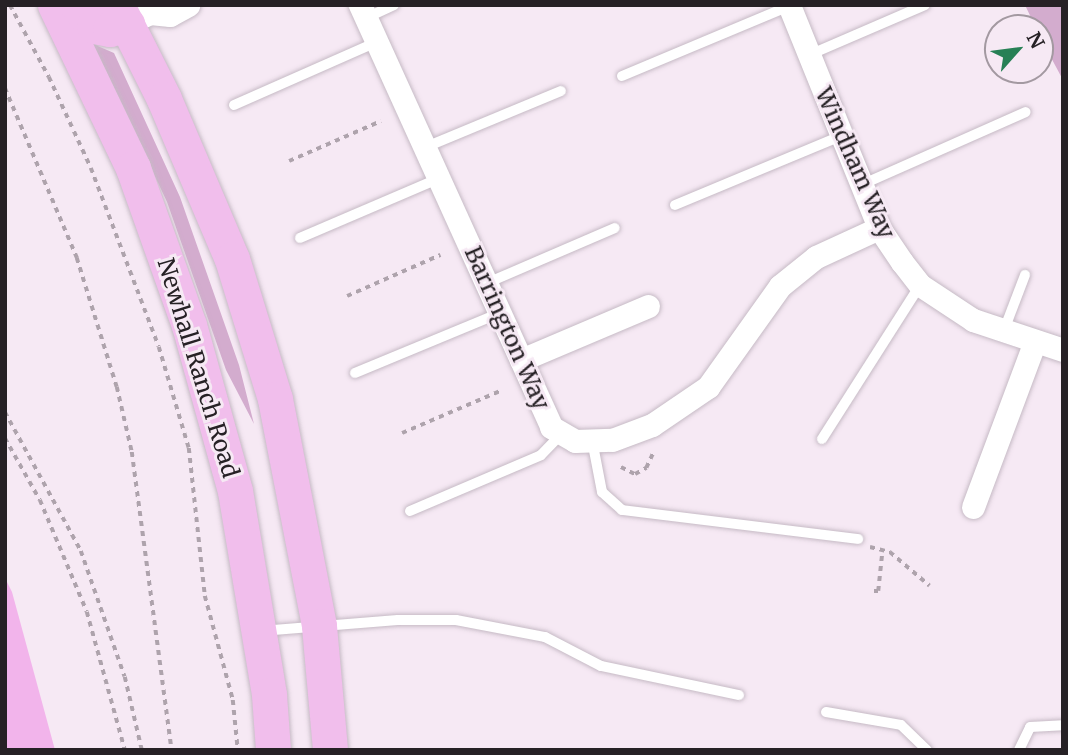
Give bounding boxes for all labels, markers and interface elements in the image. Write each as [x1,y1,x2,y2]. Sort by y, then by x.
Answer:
north arrow [984,14,1054,84]
text: N [1022,28,1050,52]
street label: Windham Way [809,83,901,243]
street label: Barrington Way [459,242,555,414]
street label: Newhall Ranch Road [152,255,244,481]

